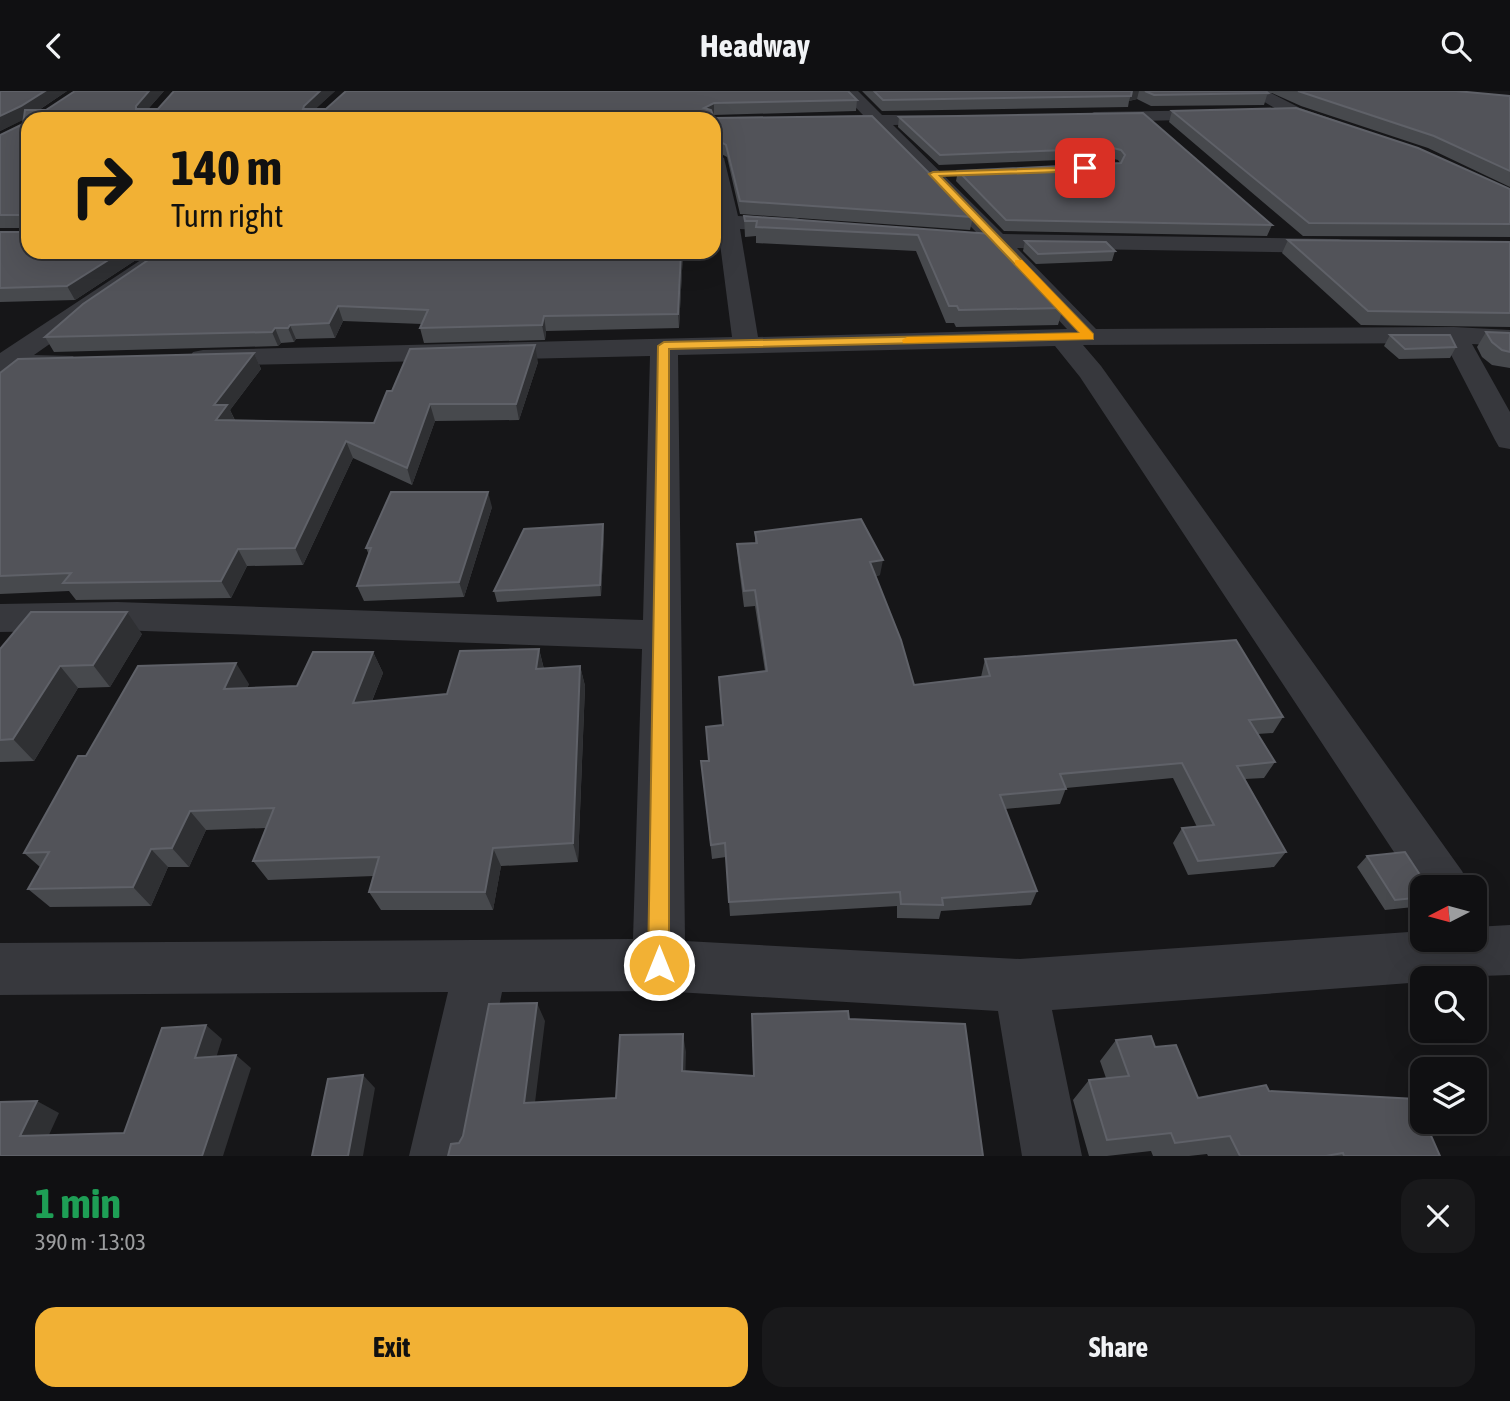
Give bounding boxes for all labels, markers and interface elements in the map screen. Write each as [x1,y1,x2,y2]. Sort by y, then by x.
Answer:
icon: back [35,27,73,65]
text: Headway [700,27,810,64]
icon: search [1437,27,1475,65]
pin [1055,138,1115,198]
text: 140 m [171,139,282,195]
icon: right [56,140,147,231]
icon: arrive [1066,149,1104,187]
text: Turn right [171,197,284,234]
north arrow [1410,875,1488,952]
map controls [1410,875,1487,1134]
position arrow [622,928,696,1002]
button: search [1410,966,1487,1043]
button: layers [1410,1057,1487,1134]
text: 1 min [35,1179,121,1227]
button: close [1401,1179,1475,1253]
text: 390 m · 13:03 [35,1229,146,1255]
button: Exit [35,1307,748,1387]
button: Share [762,1307,1475,1387]

